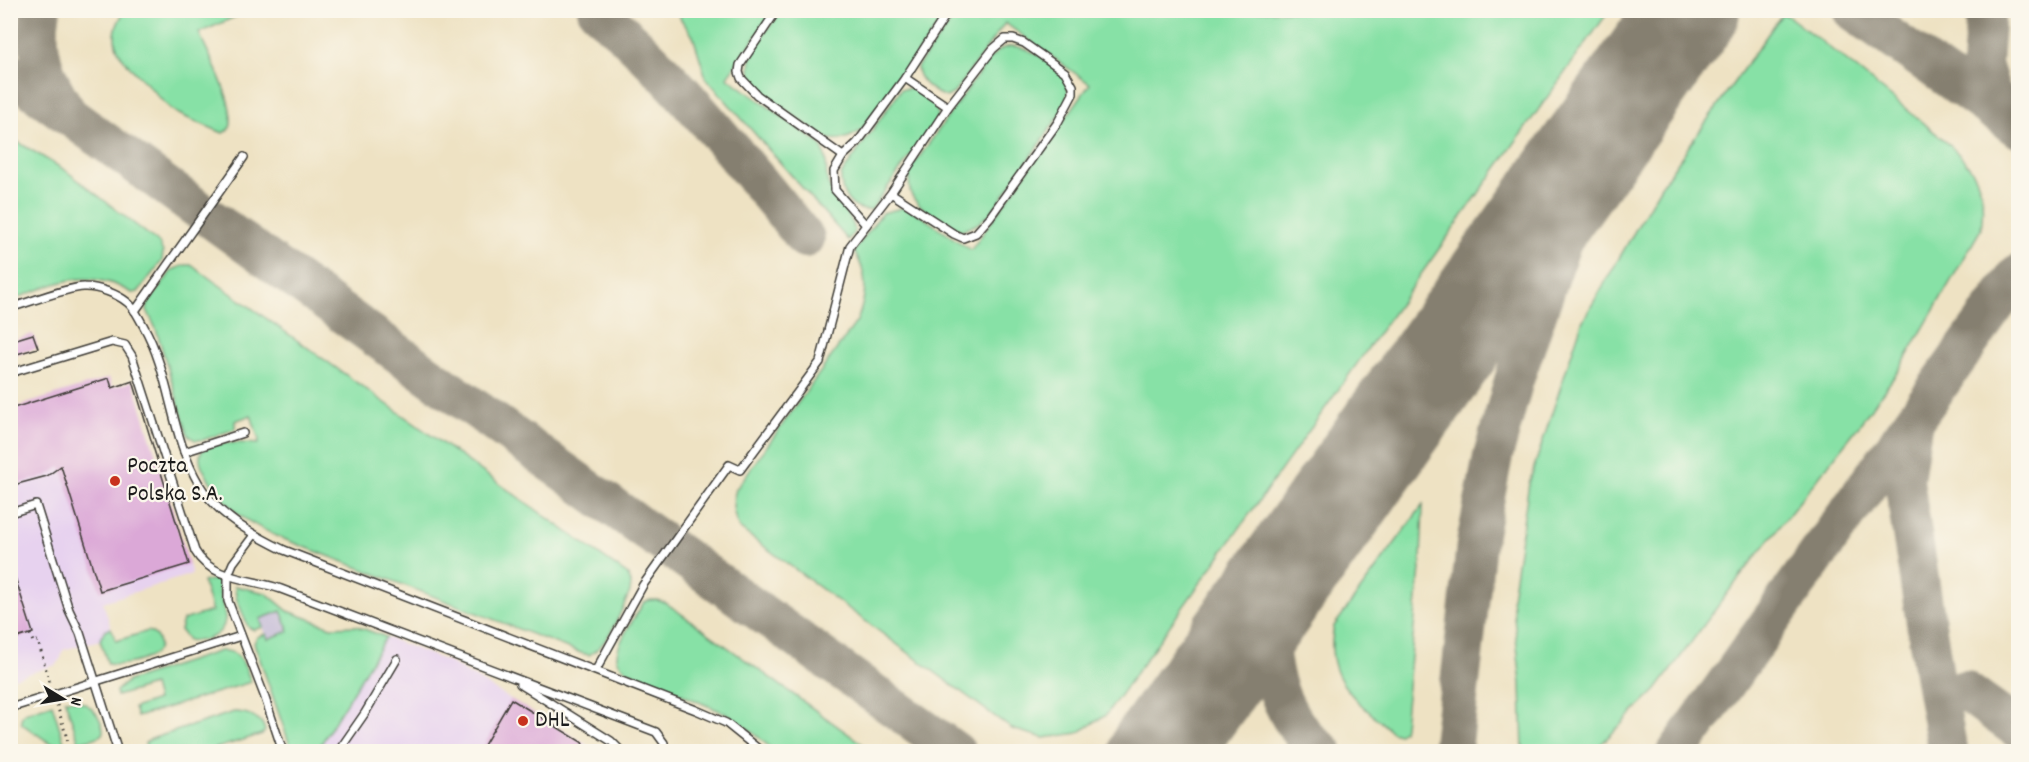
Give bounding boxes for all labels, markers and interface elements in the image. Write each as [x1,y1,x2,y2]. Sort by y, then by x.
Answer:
place label: Poczta Polska S.A. [127,450,223,512]
marker: Poczta Polska S.A. [108,474,122,488]
north arrow [33,669,93,729]
text: N [63,695,87,708]
place label: DHL [535,704,570,738]
marker: DHL [516,714,530,728]

